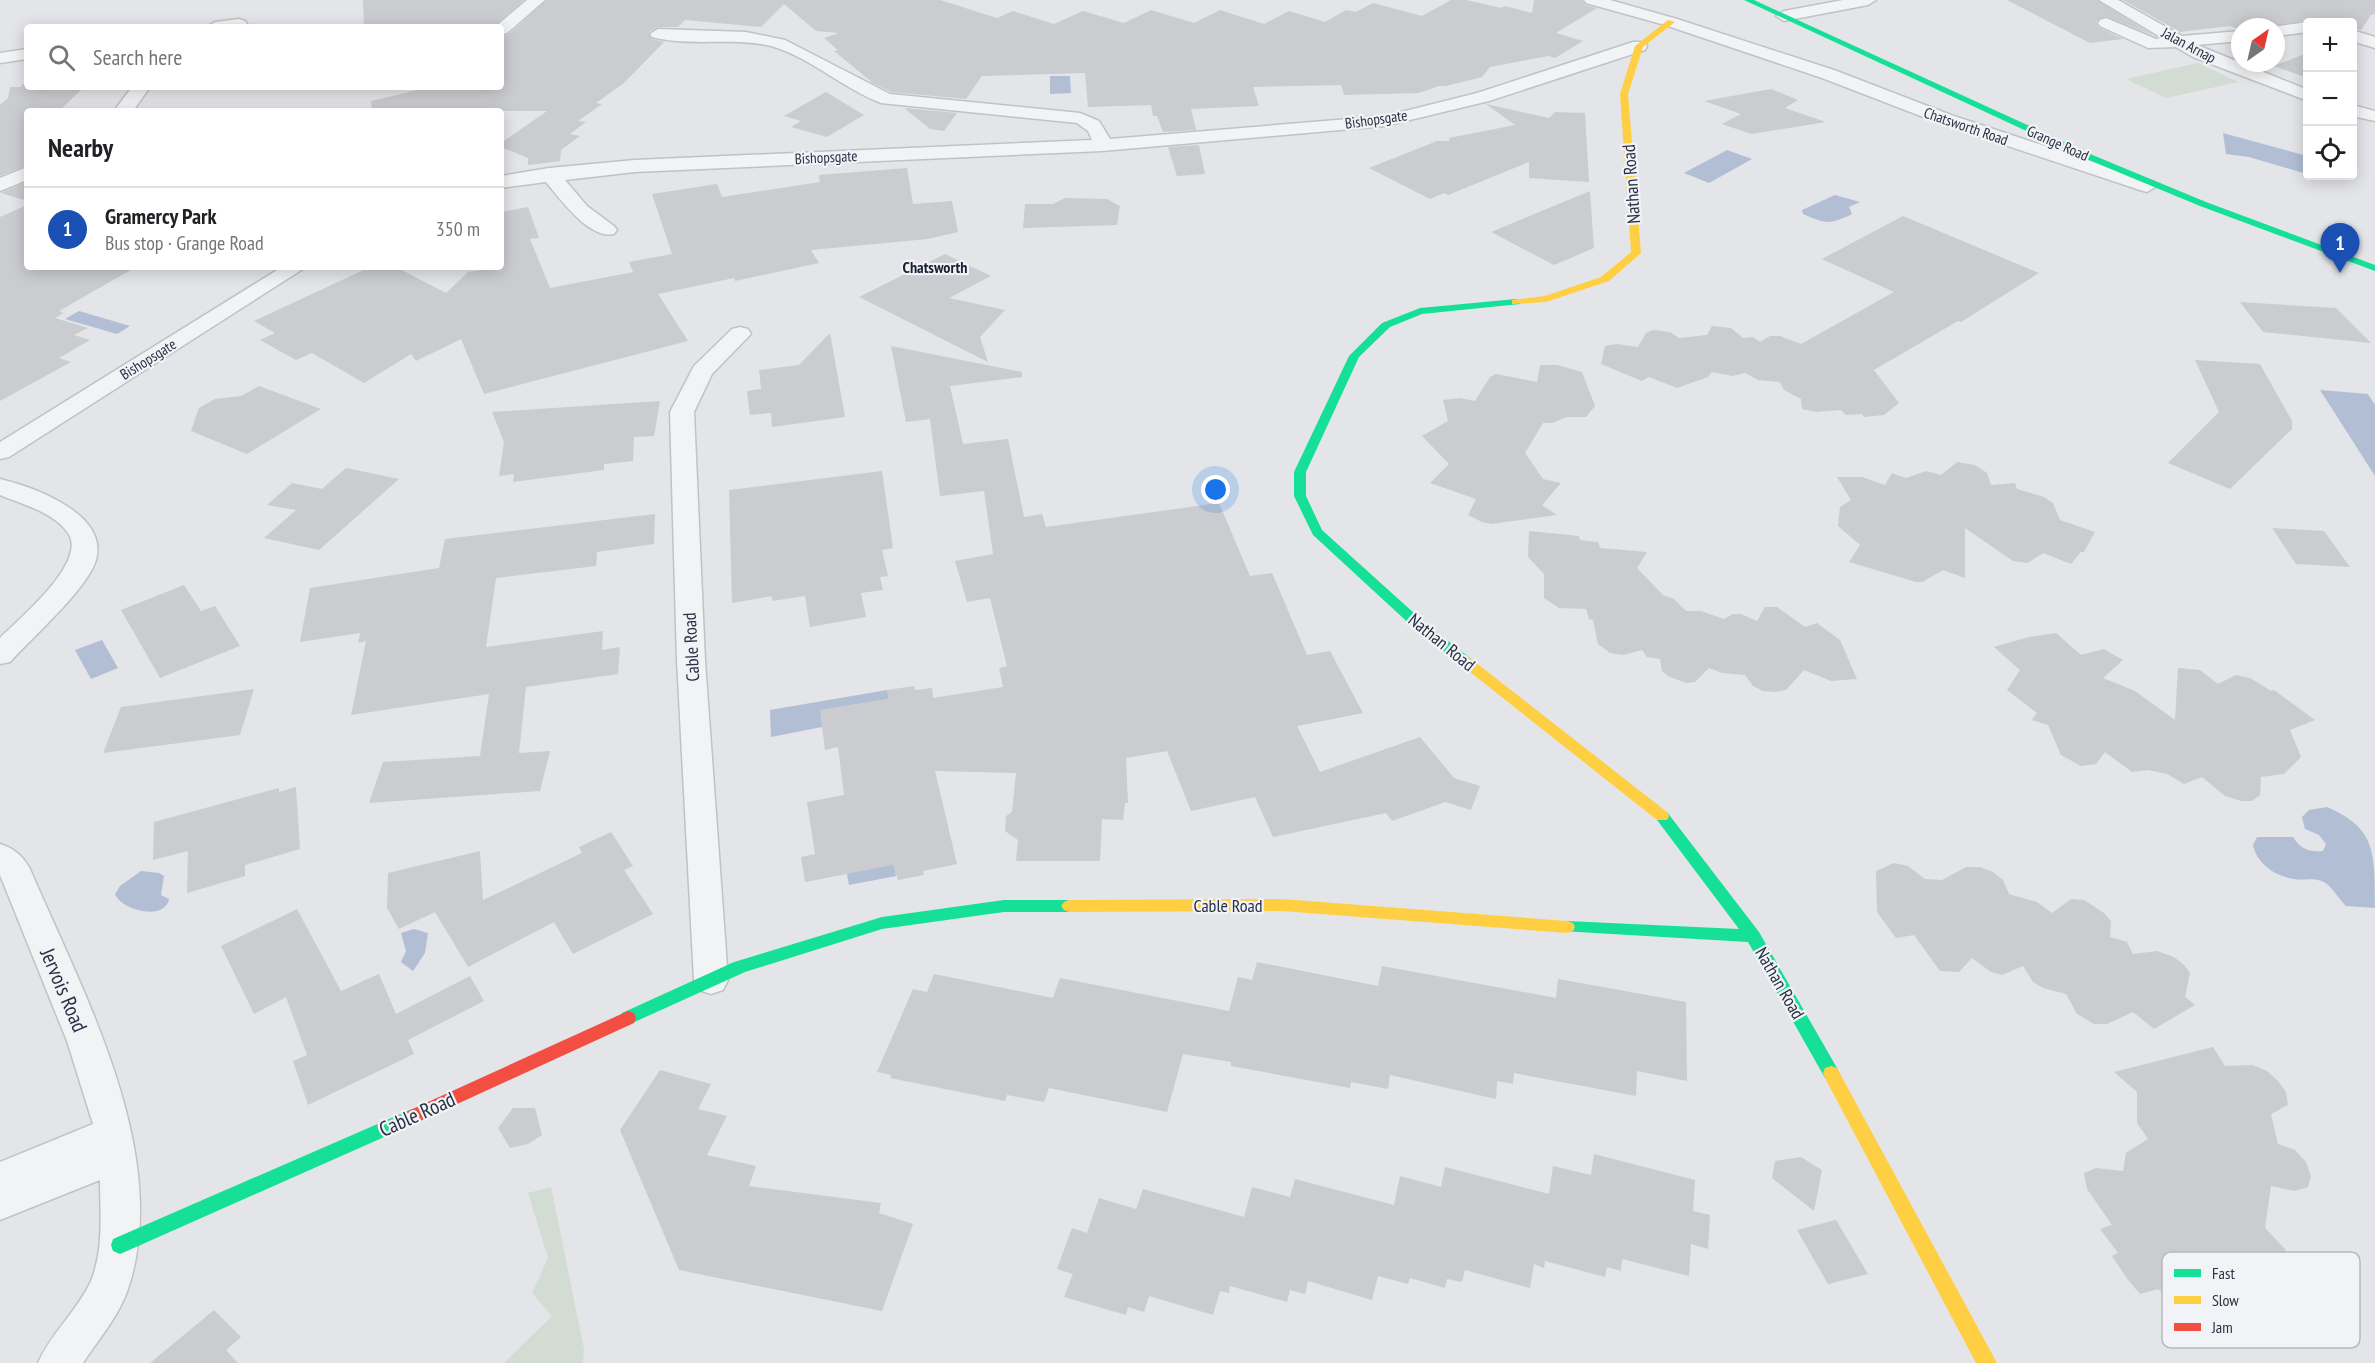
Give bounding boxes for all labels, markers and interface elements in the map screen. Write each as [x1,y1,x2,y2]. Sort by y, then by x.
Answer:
north arrow [2231,18,2285,72]
map controls [2303,18,2357,180]
button: + [2303,18,2357,72]
street label: Jalan Arnap [2158,22,2219,67]
search box [24,24,504,90]
icon: search [45,41,78,74]
text: Search here [93,43,182,71]
button: − [2303,72,2357,126]
street label: Chatsworth Road [1921,103,2011,149]
street label: Bishopsgate [1344,105,1408,133]
street label: Grange Road [2024,121,2092,165]
button: locate [2303,126,2357,180]
text: Nearby [48,131,113,164]
street label: Nathan Road [1617,144,1645,224]
street label: Bishopsgate [794,146,858,168]
text: Gramercy Park [105,202,217,230]
text: 1 [63,216,72,242]
text: 350 m [436,216,480,242]
pin: 1 [2320,224,2360,273]
text: Bus stop · Grange Road [105,230,264,256]
district label: Chatsworth [903,257,967,277]
street label: Bishopsgate [116,334,180,384]
your location [1201,475,1230,504]
street label: Nathan Road [1404,608,1480,676]
street label: Cable Road [678,612,704,682]
street label: Cable Road [1193,894,1263,917]
street label: Jervois Road [34,943,94,1036]
street label: Nathan Road [1750,943,1810,1023]
street label: Cable Road [375,1085,459,1143]
legend [2162,1252,2360,1348]
text: Fast [2212,1263,2235,1283]
text: Slow [2212,1290,2239,1310]
text: Jam [2211,1317,2233,1337]

